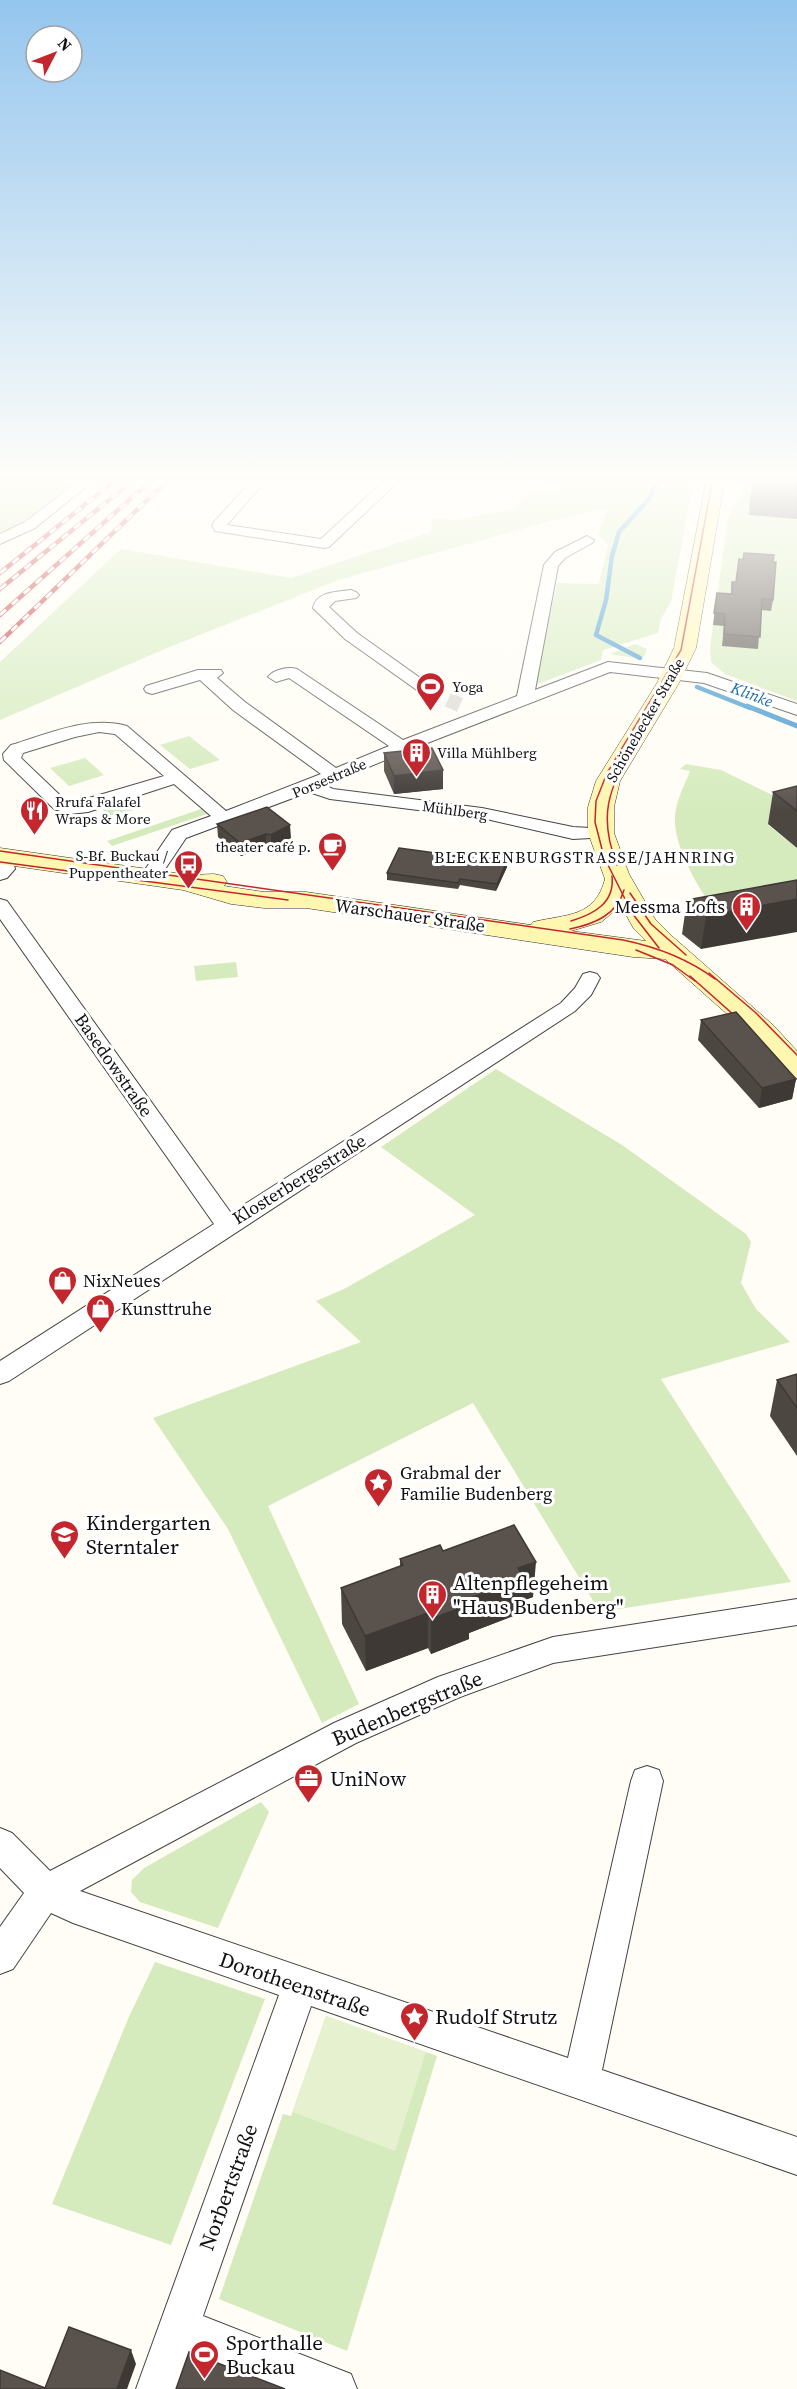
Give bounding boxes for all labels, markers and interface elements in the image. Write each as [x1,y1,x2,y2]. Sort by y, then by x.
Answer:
north arrow [24,24,84,84]
text: N [53,32,77,56]
street label: Schönebecker Straße [601,654,689,786]
sports icon: Yoga [415,670,447,712]
place label: Yoga [452,676,484,697]
water label: Klinke [727,676,776,712]
building icon: Villa Mühlberg [400,736,432,778]
place label: Villa Mühlberg [437,742,537,763]
street label: Porsestraße [289,753,370,803]
place label: Rrufa Falafel Wraps & More [55,791,151,829]
restaurant icon: Rrufa Falafel Wraps & More [18,794,50,836]
street label: Mühlberg [421,795,489,825]
cafe icon: theater café p. [316,830,348,872]
place label: theater café p. [215,836,311,857]
place label: S-Bf. Buckau / Puppentheater [69,845,169,883]
district label: BLECKENBURGSTRASSE/JAHNRING [434,846,736,868]
bus stop icon: S-Bf. Buckau / Puppentheater [173,848,205,890]
building icon: Messma Lofts [730,890,762,932]
street label: Warschauer Straße [333,892,487,938]
place label: Messma Lofts [615,894,725,919]
street label: Basedowstraße [69,1008,159,1122]
street label: Klosterbergestraße [228,1128,370,1230]
shop icon: NixNeues [46,1264,78,1306]
place label: NixNeues [83,1268,161,1293]
shop icon: Kunsttruhe [84,1292,116,1334]
place label: Kunsttruhe [121,1296,212,1321]
place label: Grabmal der Familie Budenberg [400,1460,552,1506]
place icon: Grabmal der Familie Budenberg [363,1466,395,1508]
place label: Kindergarten Sterntaler [86,1508,211,1561]
school or university icon: Kindergarten Sterntaler [49,1518,81,1560]
place label: Altenpflegeheim "Haus Budenberg" [453,1568,624,1621]
building icon: Altenpflegeheim "Haus Budenberg" [416,1578,448,1620]
street label: Budenbergstraße [327,1663,487,1753]
office icon: UniNow [293,1762,325,1804]
place label: UniNow [330,1764,406,1793]
street label: Dorotheenstraße [215,1944,375,2024]
place icon: Rudolf Strutz [398,2000,430,2042]
place label: Rudolf Strutz [435,2002,558,2031]
street label: Norbertstraße [192,2120,264,2254]
place label: Sporthalle Buckau [226,2328,323,2381]
sports icon: Sporthalle Buckau [189,2338,221,2380]

